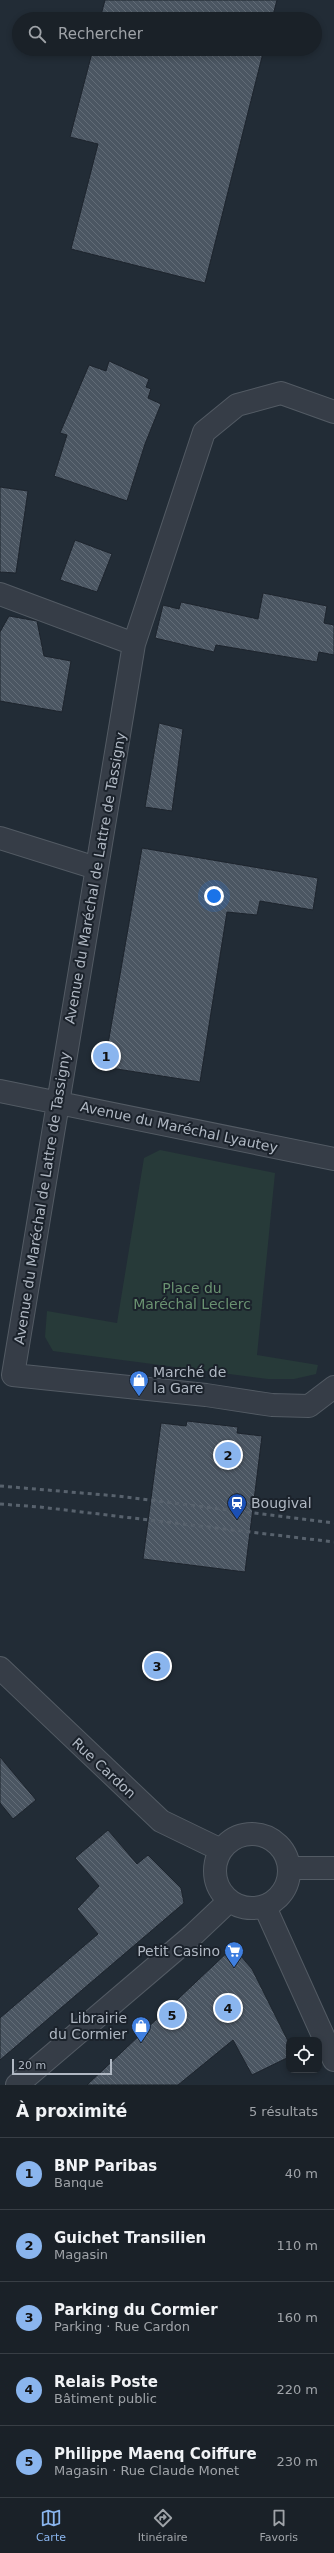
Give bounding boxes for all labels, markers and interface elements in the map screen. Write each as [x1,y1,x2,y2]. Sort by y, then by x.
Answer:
search box [12,12,322,56]
icon: search [26,23,48,45]
text: Rechercher [58,25,143,43]
street label: Avenue du Maréchal de Lattre de Tassigny [61,731,129,1025]
your location [204,886,224,906]
pin: 1 [93,1041,119,1071]
street label: Avenue du Maréchal de Lattre de Tassigny [11,1051,73,1345]
street label: Avenue du Maréchal Lyautey [79,1098,279,1156]
park label: Place du Maréchal Leclerc [133,1280,251,1312]
place label: Marché de la Gare [153,1364,226,1396]
shop icon: Marché de la Gare [128,1369,150,1397]
pin: 2 [215,1440,241,1470]
station icon: Bougival [226,1492,248,1520]
place label: Bougival [251,1495,312,1511]
pin: 3 [144,1651,170,1681]
street label: Rue Cardon [69,1734,139,1802]
supermarket icon: Petit Casino [223,1940,245,1968]
place label: Petit Casino [137,1943,220,1959]
pin: 4 [215,1993,241,2023]
pin: 5 [159,2000,185,2030]
place label: Librairie du Cormier [49,2010,127,2042]
shop icon: Librairie du Cormier [130,2015,152,2043]
map controls [286,2037,322,2073]
button: locate [286,2037,322,2073]
scale bar [12,2057,112,2076]
text: 20 m [18,2059,46,2072]
text: À proximité [16,2101,127,2121]
text: 5 résultats [249,2104,318,2119]
text: BNP Paribas [54,2157,157,2175]
text: 1 [24,2166,34,2181]
text: 40 m [285,2166,318,2181]
text: Banque [54,2175,104,2190]
text: Guichet Transilien [54,2229,206,2247]
text: 2 [24,2238,34,2253]
text: 110 m [276,2238,318,2253]
text: Magasin [54,2247,108,2262]
text: Parking du Cormier [54,2301,218,2319]
text: 3 [24,2310,34,2325]
text: 160 m [276,2310,318,2325]
text: Parking · Rue Cardon [54,2319,190,2334]
text: Relais Poste [54,2373,158,2391]
text: 4 [24,2382,34,2397]
text: 220 m [276,2382,318,2397]
text: Bâtiment public [54,2391,157,2406]
text: Philippe Maenq Coiffure [54,2445,257,2463]
text: 5 [24,2454,34,2469]
text: 230 m [276,2454,318,2469]
text: Magasin · Rue Claude Monet [54,2463,239,2478]
tab: Carte [36,2507,66,2544]
tab: Itinéraire [138,2507,188,2544]
tab: Favoris [259,2507,298,2544]

